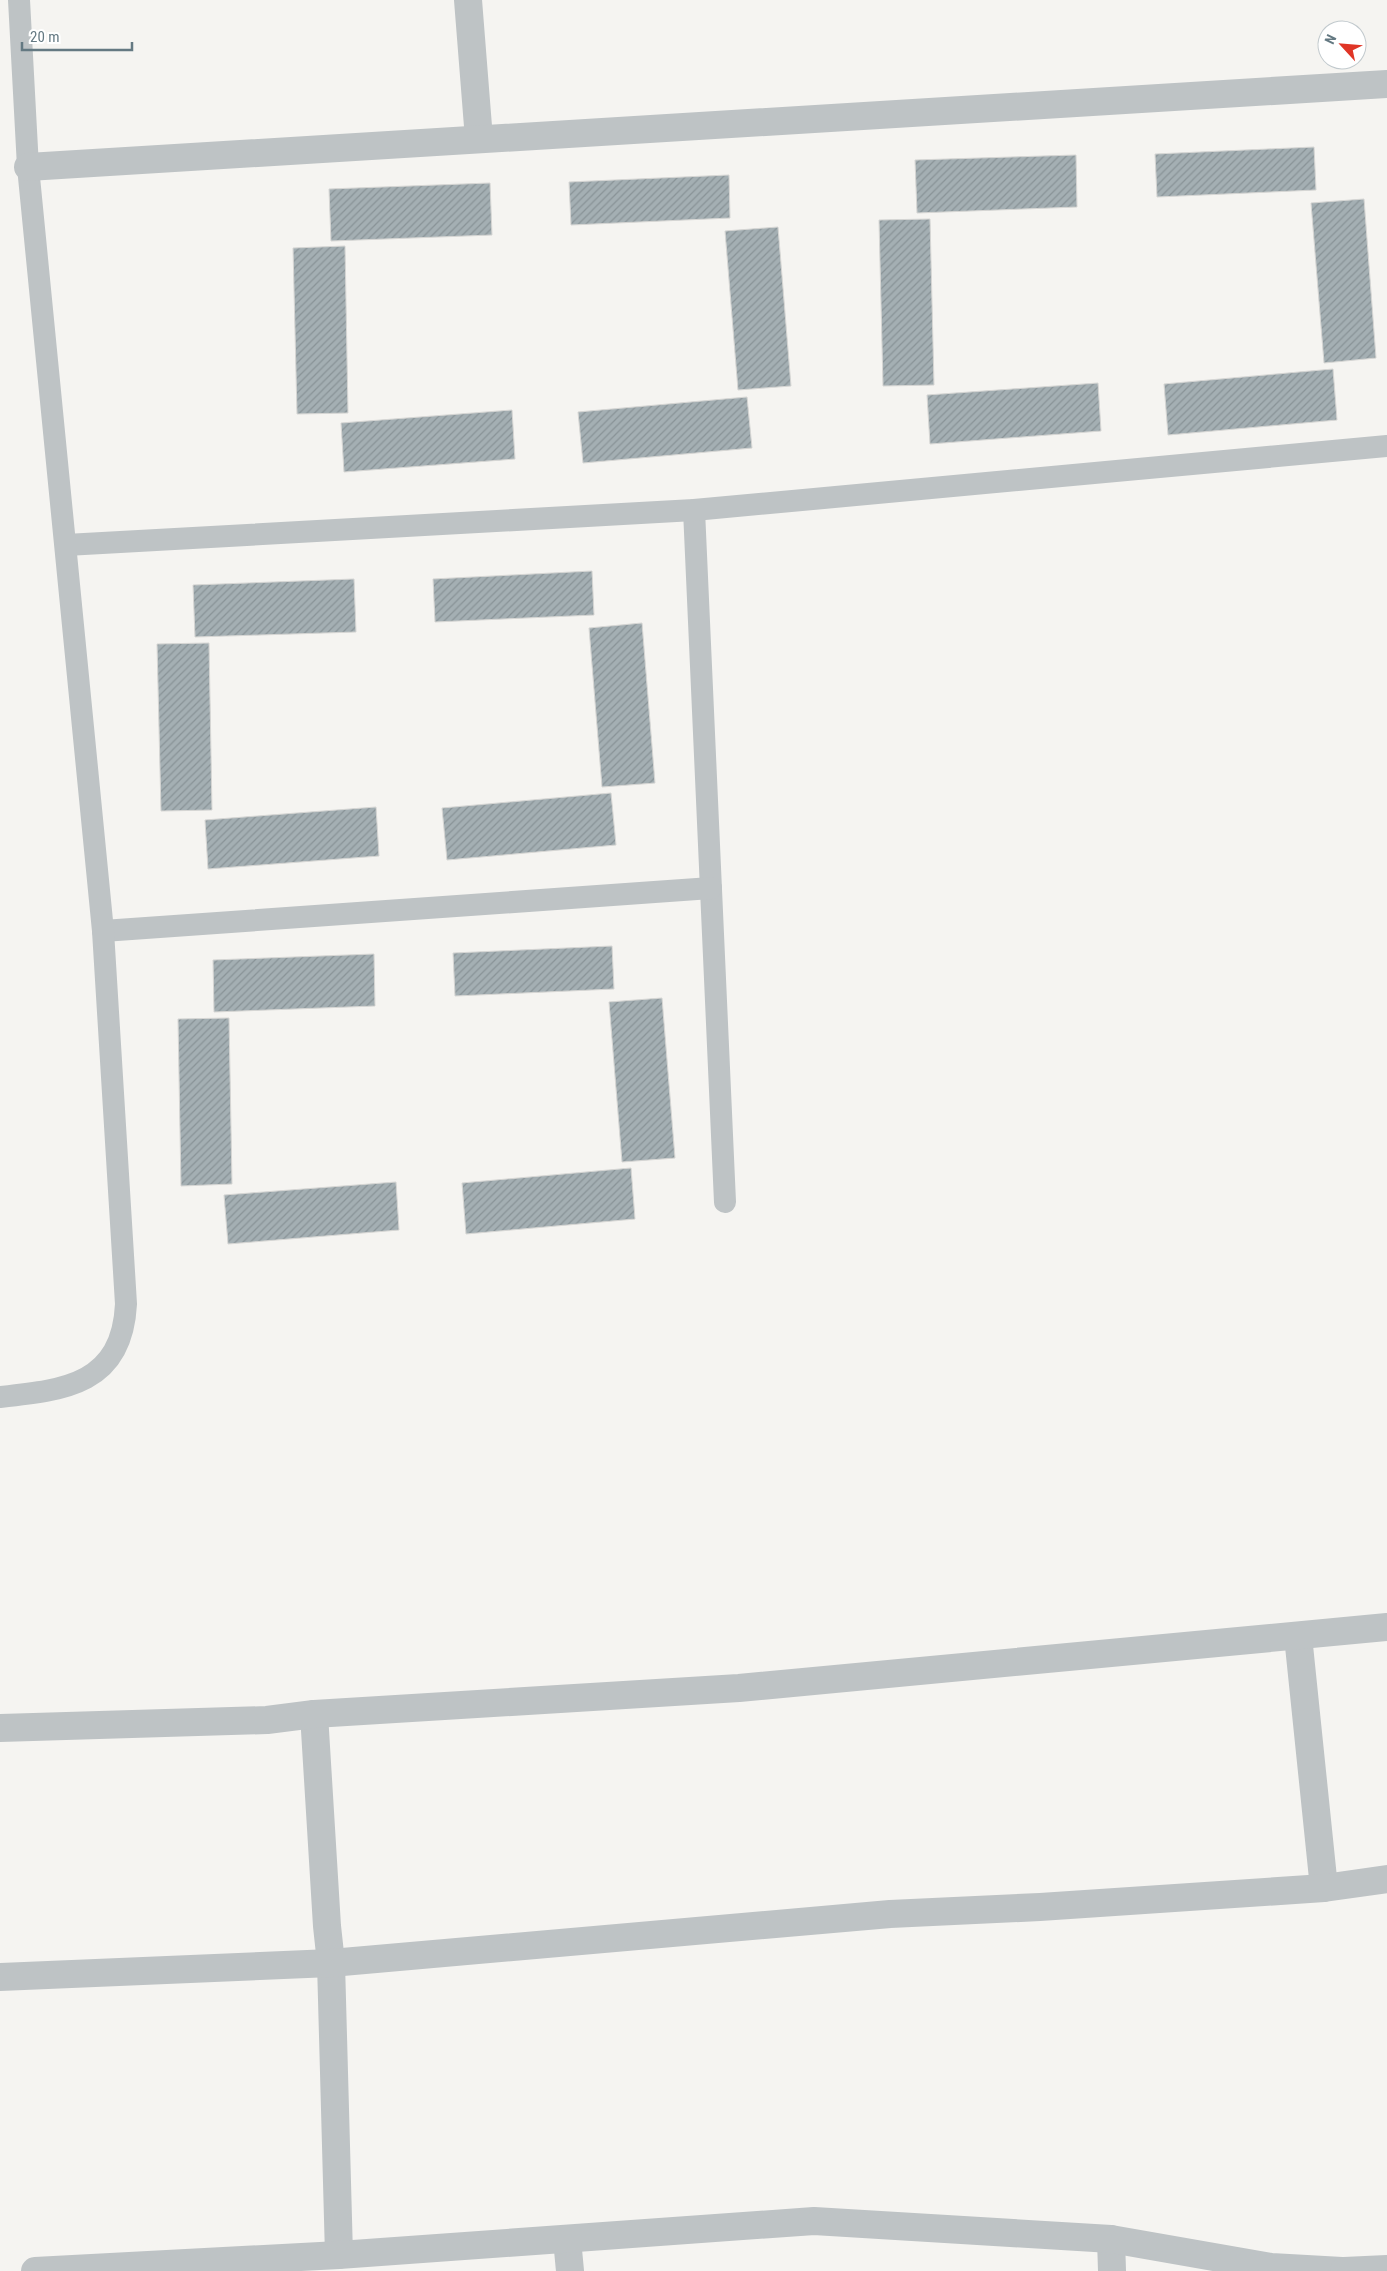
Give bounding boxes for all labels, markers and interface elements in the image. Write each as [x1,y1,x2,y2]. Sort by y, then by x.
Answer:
scale bar [22,20,132,52]
north arrow [1317,20,1367,70]
text: 20 m [30,28,60,46]
text: N [1321,32,1339,47]

